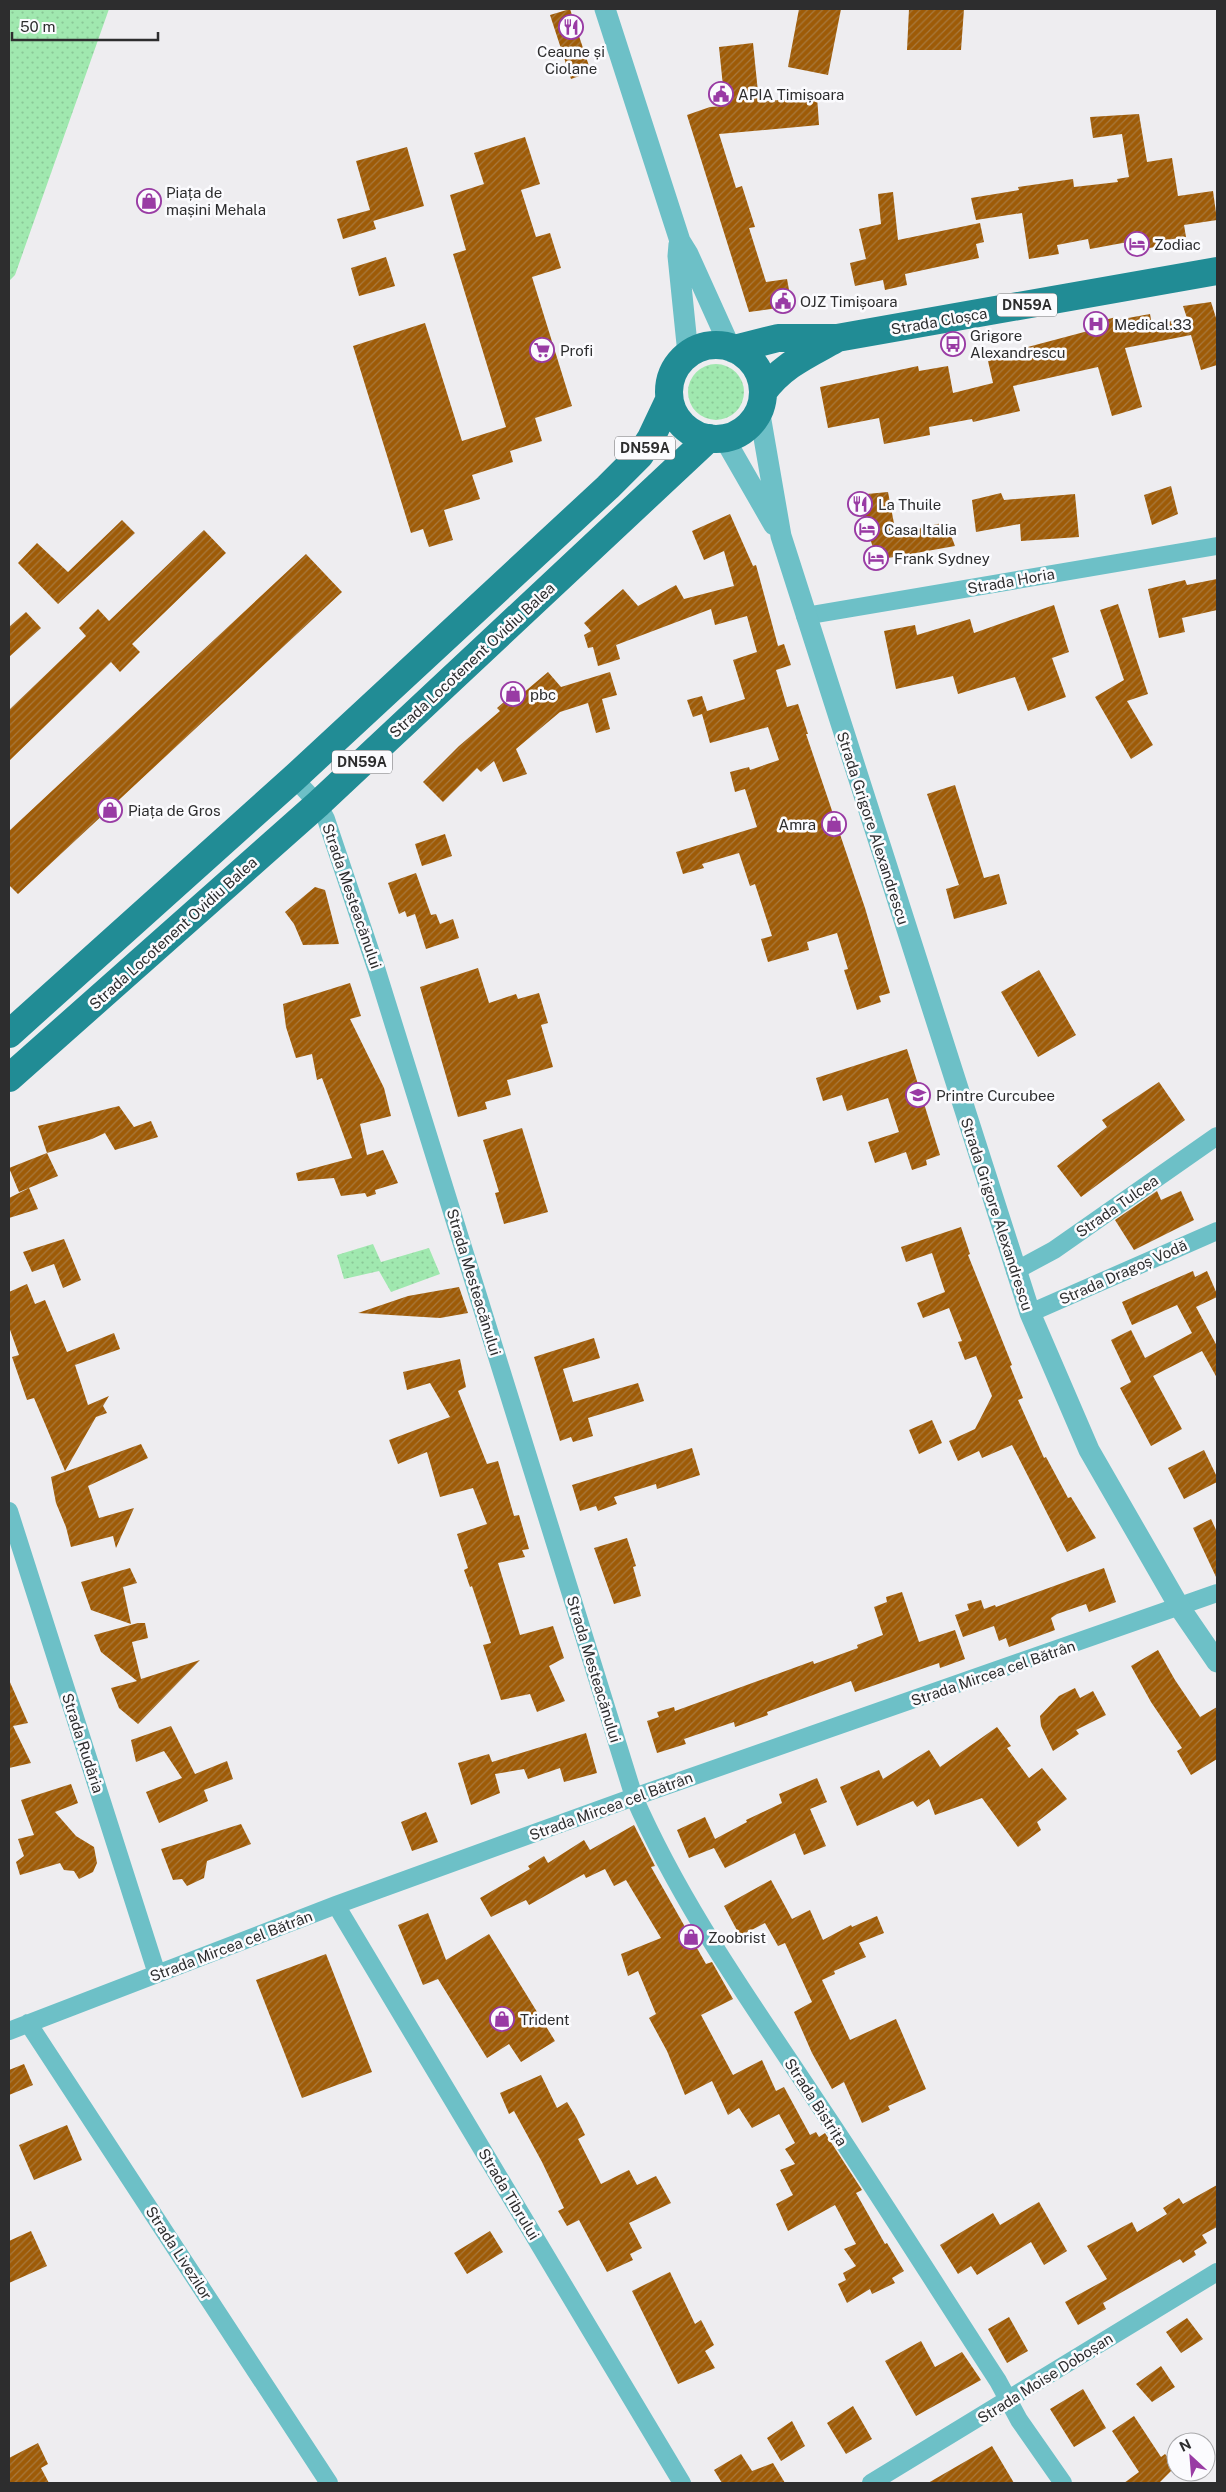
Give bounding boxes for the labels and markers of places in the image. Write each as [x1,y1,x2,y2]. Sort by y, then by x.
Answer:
restaurant icon: Ceaune și Ciolane [558,14,584,40]
place label: Ceaune și Ciolane [537,43,605,77]
public building icon: APIA Timișoara [708,81,734,107]
place label: APIA Timișoara [738,86,844,103]
place label: Piața de mașini Mehala [166,184,266,218]
shop icon: Piața de mașini Mehala [136,188,162,214]
hotel icon: Zodiac [1124,231,1150,257]
place label: Zodiac [1154,236,1201,253]
public building icon: OJZ Timișoara [770,288,796,314]
place label: OJZ Timișoara [800,293,898,310]
hospital icon: Medical.33 [1083,311,1109,337]
place label: Medical.33 [1114,316,1192,333]
place label: Grigore Alexandrescu [970,327,1066,361]
bus stop icon: Grigore Alexandrescu [940,331,966,357]
supermarket icon: Profi [529,337,555,363]
place label: Profi [560,342,593,359]
restaurant icon: La Thuile [847,491,873,517]
place label: La Thuile [878,496,941,513]
hotel icon: Casa Italia [854,516,880,542]
place label: Casa Italia [884,521,957,538]
hotel icon: Frank Sydney [863,545,889,571]
place label: Frank Sydney [894,550,990,567]
shop icon: pbc [500,681,526,707]
place label: pbc [530,686,556,703]
shop icon: Piața de Gros [97,797,123,823]
place label: Piața de Gros [128,802,221,819]
shop icon: Amra [821,811,847,837]
place label: Amra [778,816,816,833]
school or university icon: Printre Curcubee [905,1082,931,1108]
place label: Printre Curcubee [936,1087,1055,1104]
shop icon: Zoobrist [678,1924,704,1950]
place label: Zoobrist [708,1929,766,1946]
shop icon: Trident [489,2006,515,2032]
place label: Trident [520,2011,570,2028]

